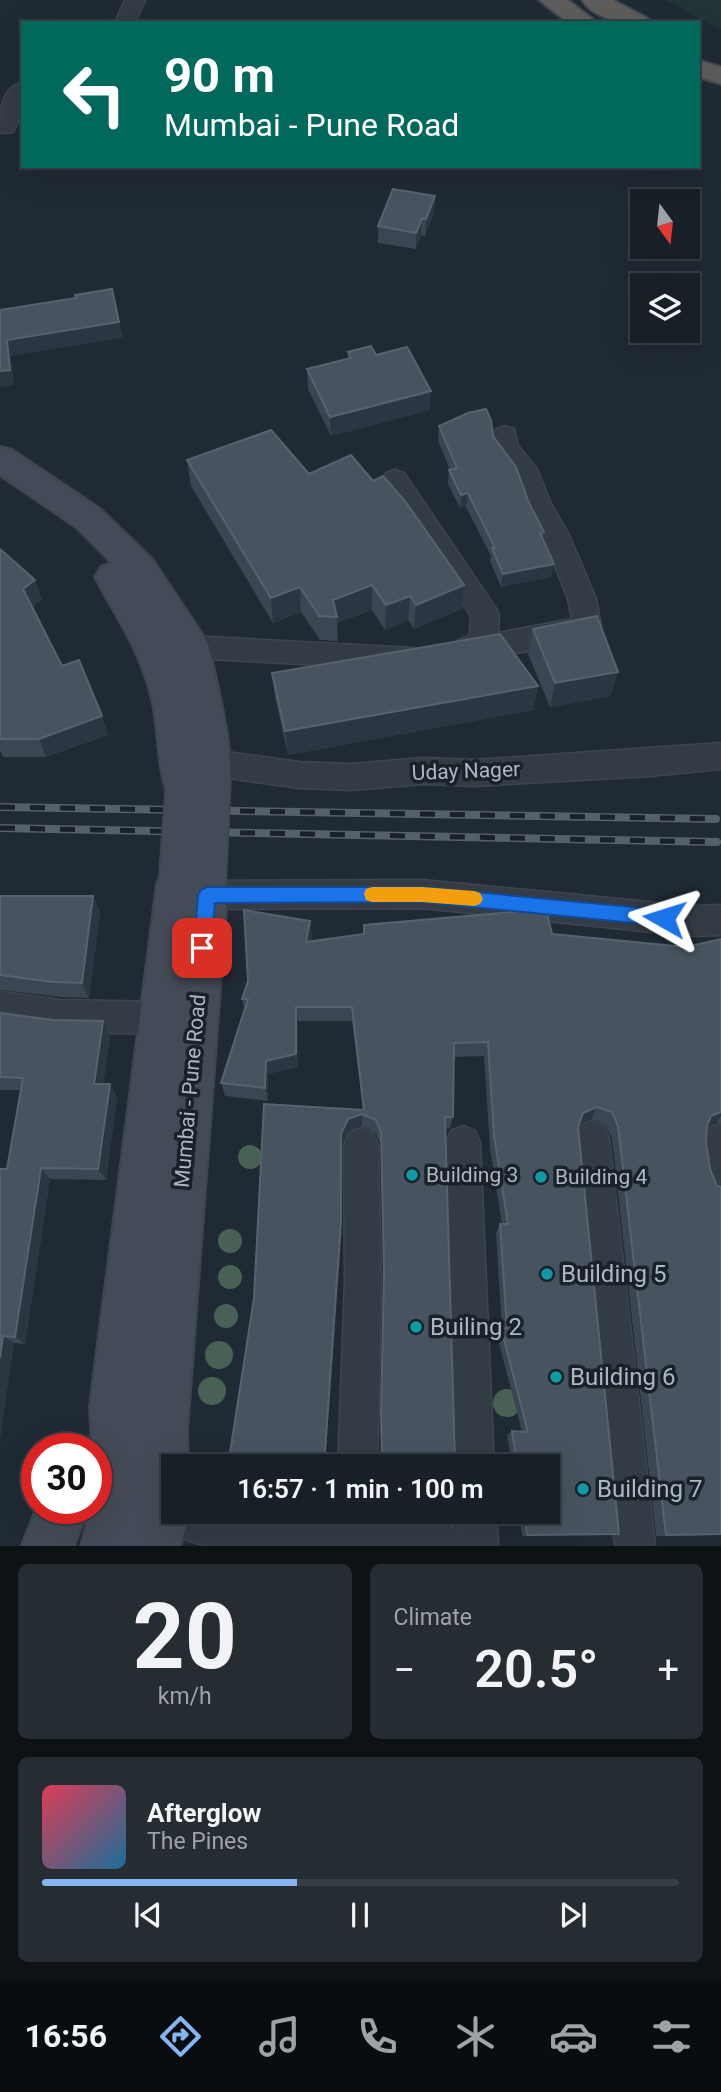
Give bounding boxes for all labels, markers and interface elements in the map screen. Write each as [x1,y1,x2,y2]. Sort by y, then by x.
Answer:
text: 90 m [164,47,275,104]
icon: left [49,49,140,140]
text: Mumbai - Pune Road [164,106,459,144]
north arrow [630,189,700,259]
map controls [630,189,700,343]
button: layers [630,273,700,343]
street label: Uday Nager [411,757,521,785]
position arrow [627,881,701,955]
pin [172,918,232,978]
icon: arrive [183,929,221,967]
street label: Mumbai - Pune Road [170,993,210,1189]
place label: Building 3 [426,1163,518,1187]
place label: Building 4 [555,1165,647,1189]
marker: Building 3 [404,1167,420,1183]
marker: Building 4 [533,1169,549,1185]
place label: Building 5 [561,1260,666,1288]
marker: Building 5 [539,1266,555,1282]
place label: Builing 2 [430,1313,522,1341]
marker: Builing 2 [408,1319,424,1335]
place label: Building 6 [570,1363,675,1391]
marker: Building 6 [548,1369,564,1385]
speed limit sign: 30 [21,1433,112,1524]
text: 16:57 · 1 min · 100 m [237,1474,484,1504]
place label: Building 7 [597,1475,702,1503]
marker: Building 7 [575,1481,591,1497]
text: 20 [133,1584,237,1690]
text: Climate [394,1604,472,1631]
text: 20.5° [474,1639,598,1700]
text: − [394,1648,415,1692]
text: + [657,1648,679,1692]
text: km/h [158,1683,212,1710]
text: Afterglow [147,1798,261,1828]
text: The Pines [147,1828,248,1855]
icon: previous [129,1896,167,1934]
icon: pause [341,1896,379,1934]
icon: next [554,1896,592,1934]
icon: directions [156,2012,205,2061]
icon: music [255,2012,304,2061]
icon: phone [353,2012,402,2061]
icon: climate [451,2012,500,2061]
icon: car [549,2012,598,2061]
icon: filters [647,2012,696,2061]
text: 16:56 [25,2017,107,2055]

